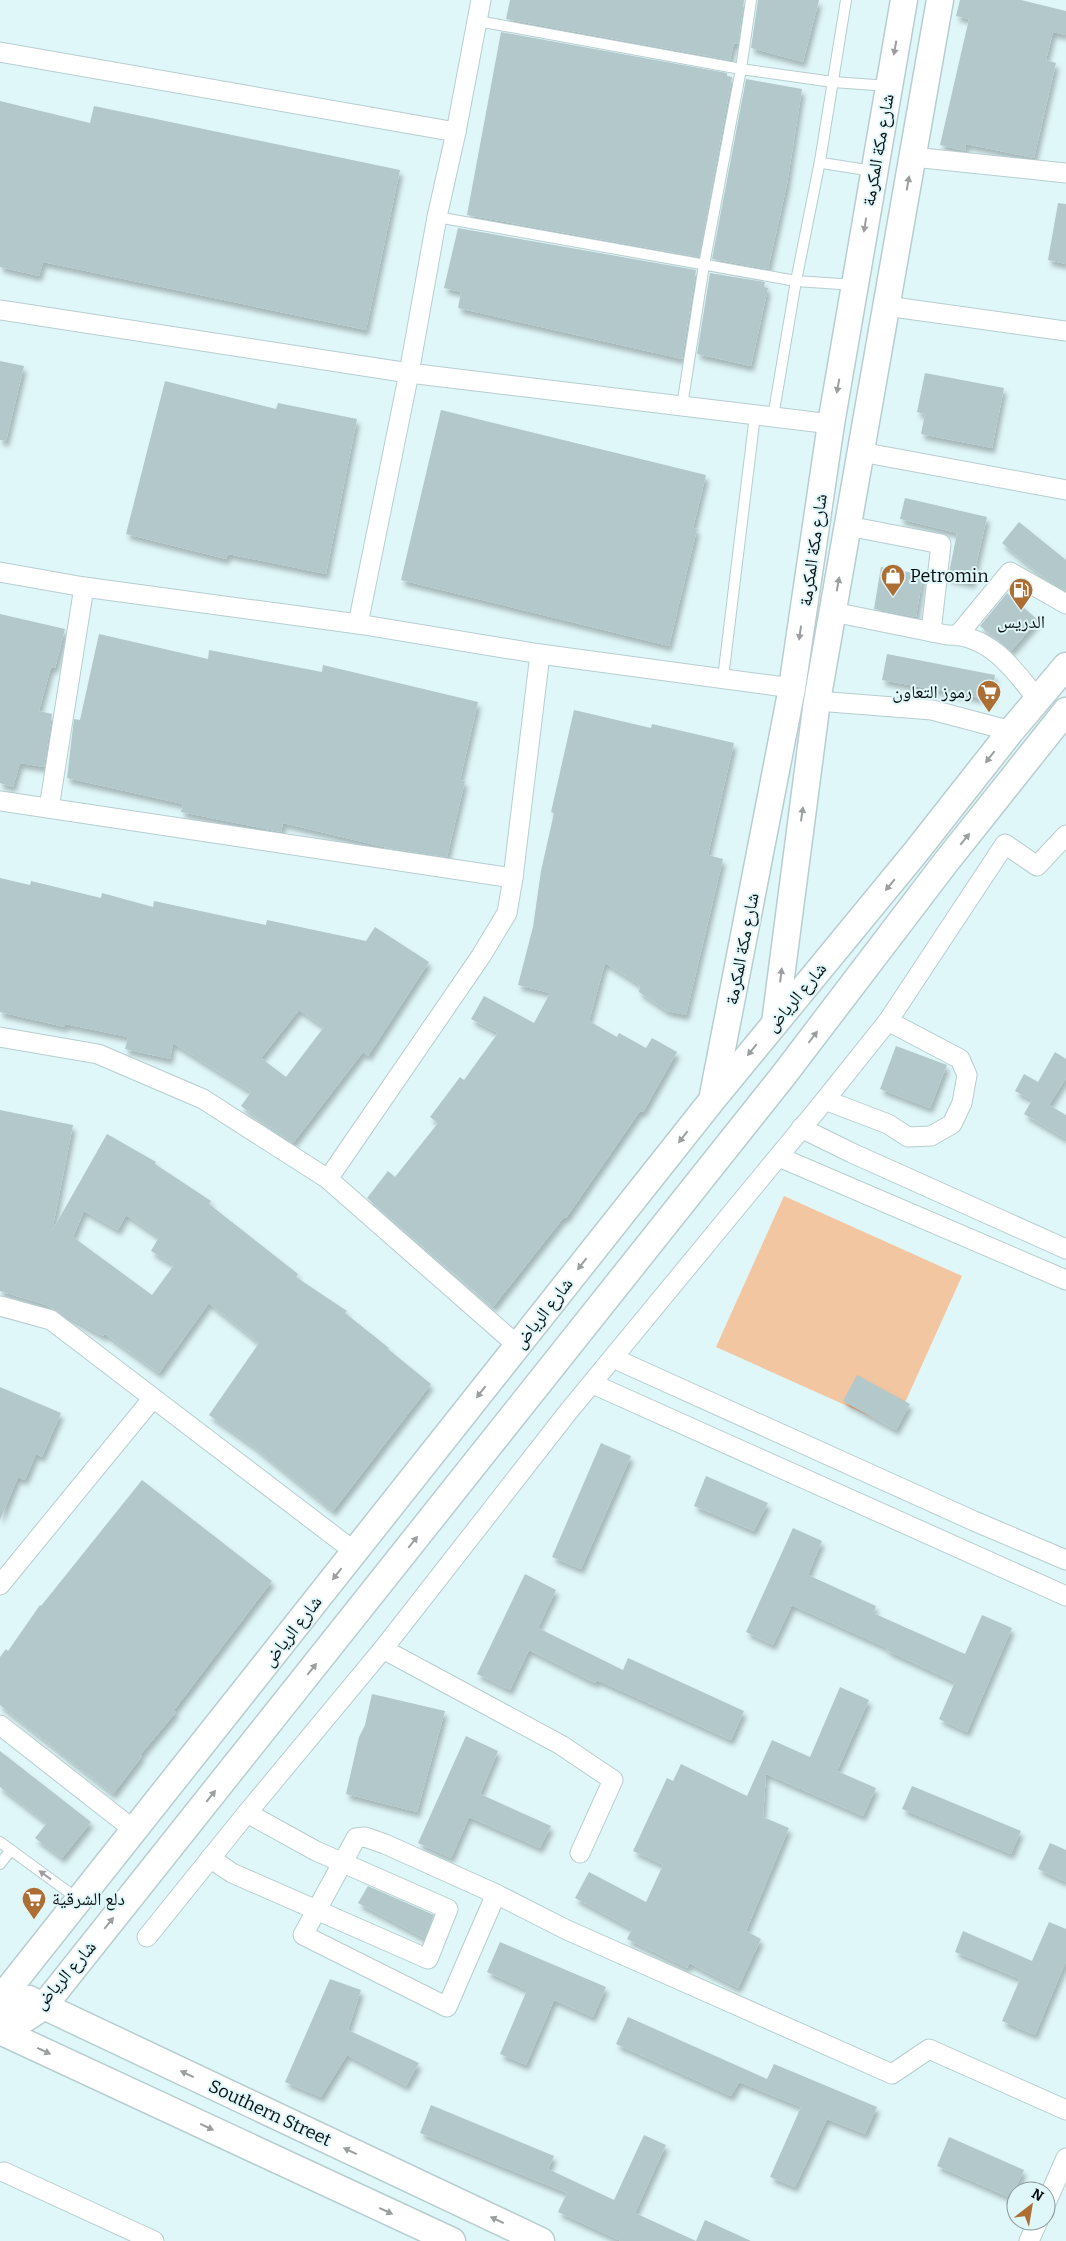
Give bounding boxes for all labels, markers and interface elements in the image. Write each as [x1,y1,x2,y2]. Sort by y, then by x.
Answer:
one-way arrow [891,40,899,56]
street label: شارع مكة المكرمة [857,92,899,208]
one-way arrow [905,174,913,190]
one-way arrow [861,218,869,234]
one-way arrow [834,378,842,394]
street label: شارع مكة المكرمة [794,492,832,608]
shop icon: Petromin [880,563,906,597]
place label: Petromin [910,565,989,587]
one-way arrow [834,576,842,592]
fuel station icon: الدريس [1008,577,1034,611]
place label: الدريس [997,611,1045,633]
one-way arrow [796,625,804,641]
supermarket icon: رموز التعاون [976,679,1002,713]
place label: رموز التعاون [892,681,972,703]
one-way arrow [985,750,996,763]
one-way arrow [798,805,806,821]
one-way arrow [959,833,970,846]
one-way arrow [884,878,895,891]
street label: شارع مكة المكرمة [720,891,764,1007]
street label: شارع الرياض [761,958,831,1036]
one-way arrow [777,966,785,982]
one-way arrow [807,1031,818,1044]
one-way arrow [747,1043,758,1056]
one-way arrow [677,1130,688,1143]
one-way arrow [576,1257,587,1270]
street label: شارع الرياض [509,1273,577,1353]
one-way arrow [476,1385,486,1399]
one-way arrow [408,1535,418,1548]
one-way arrow [331,1567,342,1580]
street label: شارع الرياض [258,1591,326,1671]
one-way arrow [306,1663,317,1676]
one-way arrow [205,1790,216,1803]
one-way arrow [38,1870,52,1880]
supermarket icon: دلع الشرقية [21,1886,47,1920]
place label: دلع الشرقية [52,1888,125,1911]
one-way arrow [104,1917,115,1930]
street label: شارع الرياض [29,1936,101,2014]
one-way arrow [37,2048,51,2056]
one-way arrow [180,2070,194,2078]
street label: Southern Street [205,2075,335,2151]
one-way arrow [200,2124,214,2132]
one-way arrow [343,2147,357,2155]
north arrow [1006,2181,1056,2231]
text: N [1028,2185,1047,2205]
one-way arrow [379,2207,393,2215]
one-way arrow [490,2216,504,2224]

